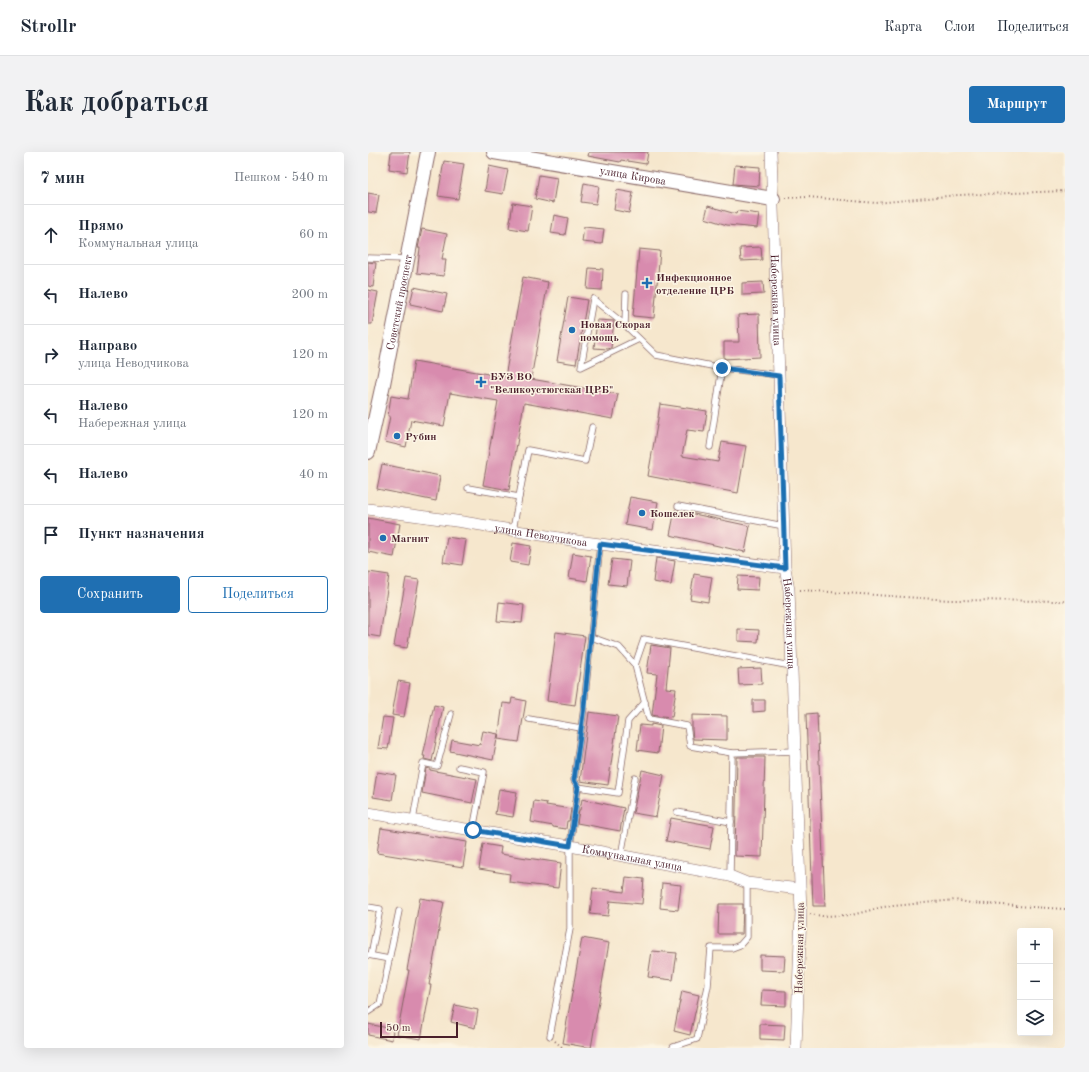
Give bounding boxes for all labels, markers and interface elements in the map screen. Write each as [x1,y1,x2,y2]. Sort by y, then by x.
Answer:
text: Strollr [20,18,76,37]
text: Карта [884,20,922,34]
text: Слои [944,20,975,34]
text: Поделиться [997,20,1069,34]
button: Маршрут [969,86,1065,123]
text: Как добраться [24,90,209,118]
street label: улица Кирова [599,166,667,188]
text: 7 мин [40,170,85,187]
text: Пешком · 540 m [234,171,328,184]
text: Прямо [78,219,124,234]
icon: ahead [40,224,62,246]
text: 60 m [299,228,328,241]
text: Коммунальная улица [78,237,198,250]
street label: Советский проспект [386,254,415,351]
street label: Набережная улица [768,254,782,347]
place label: Инфекционное отделение ЦРБ [656,273,734,297]
marker: Инфекционное отделение ЦРБ [641,277,653,289]
icon: left [40,284,62,306]
text: Налево [78,287,128,302]
text: 200 m [291,288,328,301]
place label: Новая Скорая помощь [580,320,651,344]
marker: Новая Скорая помощь [567,325,577,335]
text: Направо [78,339,137,354]
icon: right [40,344,62,366]
text: 120 m [291,348,328,361]
text: улица Неводчикова [78,357,189,370]
route end [713,359,731,377]
place label: БУЗ ВО "Великоустюгская ЦРБ" [490,372,613,396]
marker: БУЗ ВО "Великоустюгская ЦРБ" [475,376,487,388]
text: Налево [78,399,128,414]
icon: left [40,404,62,426]
text: 120 m [291,408,328,421]
text: Набережная улица [78,417,186,430]
marker: Рубин [392,431,402,441]
place label: Рубин [405,432,437,443]
icon: left [40,464,62,486]
text: Налево [78,467,128,482]
text: 40 m [299,468,328,481]
marker: Кошелек [637,508,647,518]
place label: Кошелек [650,509,695,520]
street label: улица Неводчикова [494,523,589,549]
icon: arrive [40,524,62,546]
text: Пункт назначения [78,527,205,542]
marker: Магнит [378,533,388,543]
place label: Магнит [391,534,429,545]
button: Сохранить [40,576,180,613]
button: Поделиться [188,576,328,613]
street label: Набережная улица [780,577,796,670]
route start [464,821,482,839]
street label: Коммунальная улица [581,844,684,874]
street label: Набережная улица [794,902,807,994]
map controls [1017,928,1053,1036]
button: + [1017,928,1053,964]
button: − [1017,964,1053,1000]
button: layers [1017,1000,1053,1036]
scale bar [380,1020,458,1039]
text: 50 m [386,1023,411,1034]

